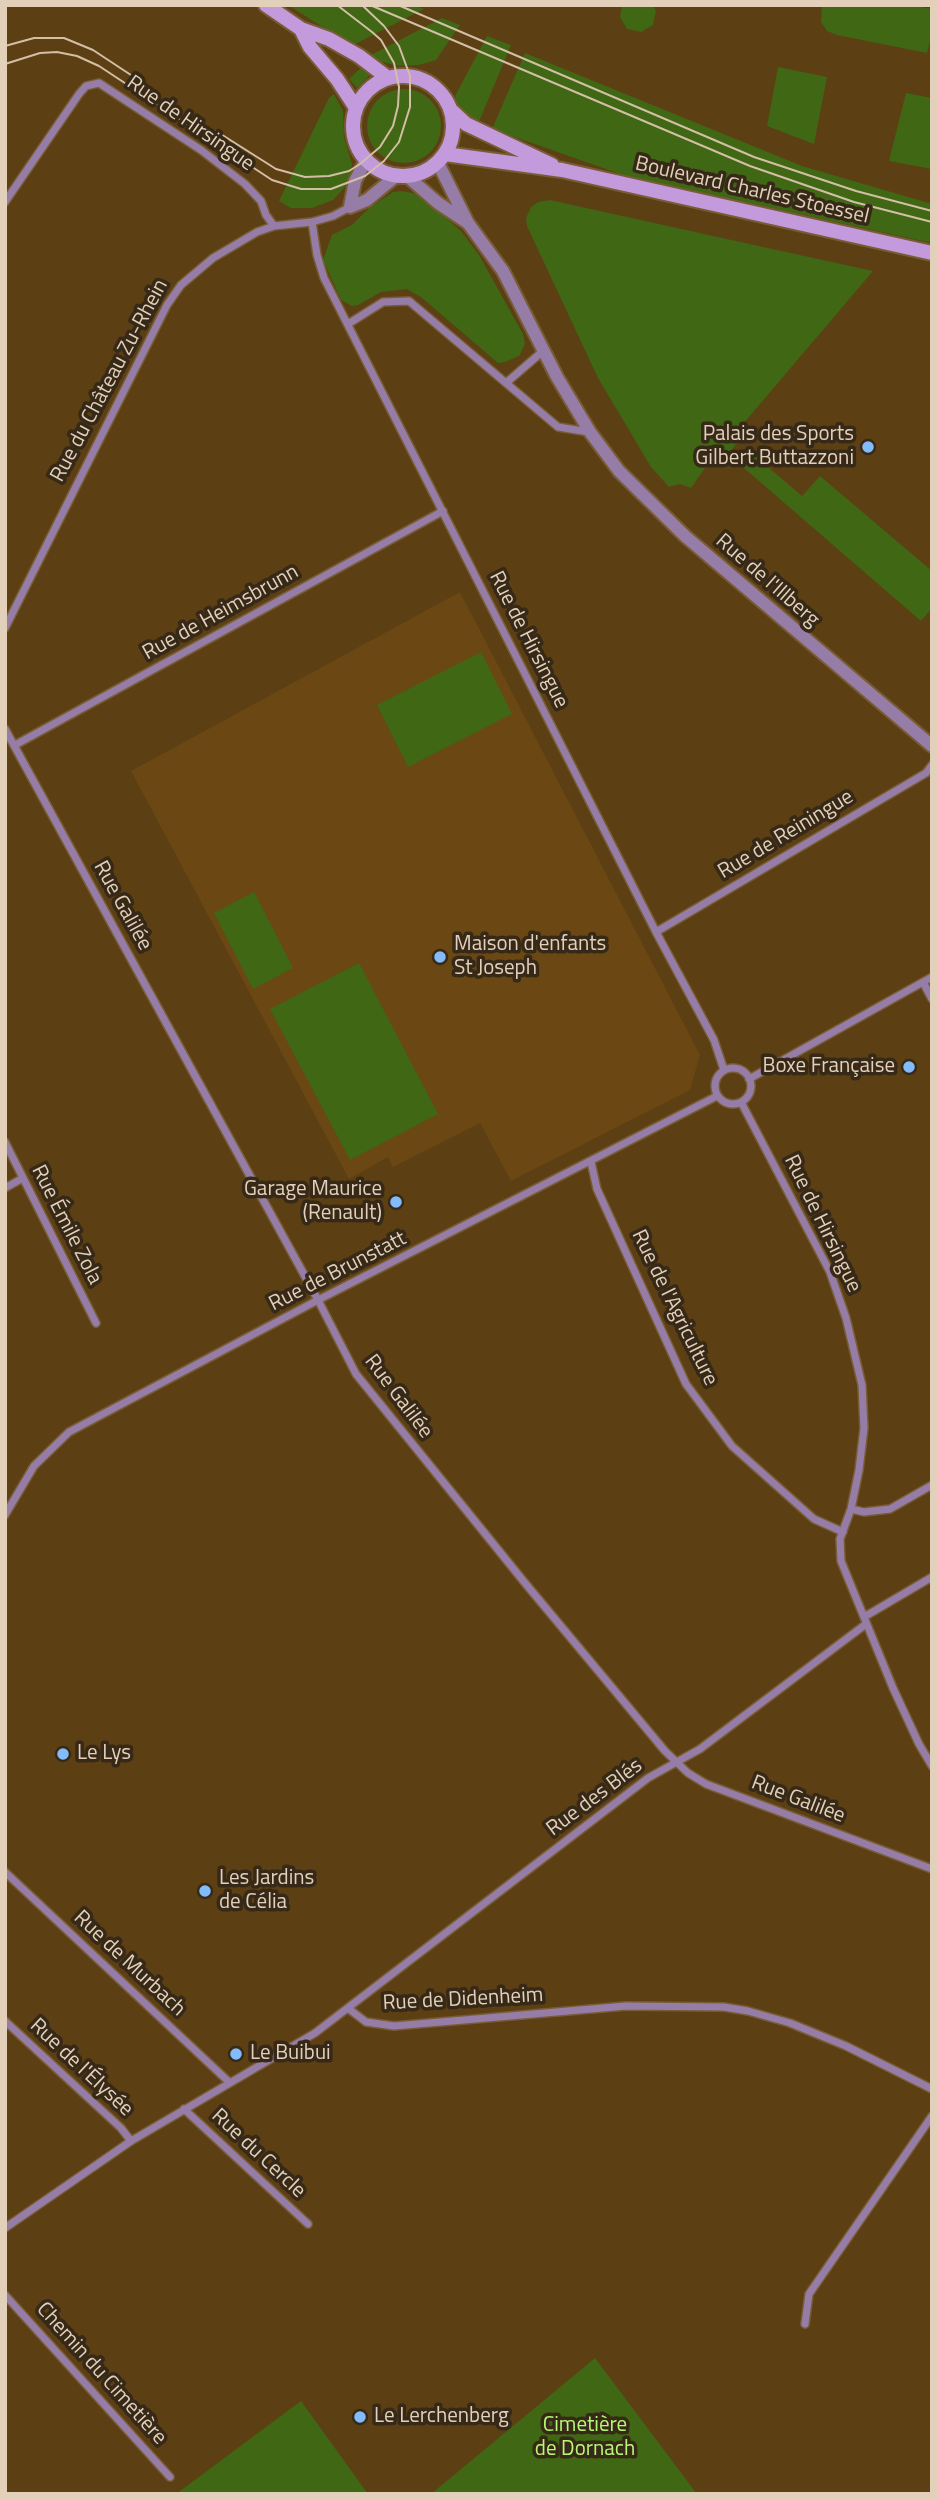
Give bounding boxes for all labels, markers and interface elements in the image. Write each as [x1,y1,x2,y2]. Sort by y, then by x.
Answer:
street label: Rue de Hirsingue [121,71,259,177]
street label: Boulevard Charles Stoessel [633,152,871,230]
street label: Rue du Château Zu-Rhein [46,275,174,487]
place label: Palais des Sports Gilbert Buttazzoni [695,422,854,472]
marker: Palais des Sports Gilbert Buttazzoni [860,439,876,455]
street label: Rue de l'Illberg [710,529,824,633]
street label: Rue de Heimsbrunn [139,560,303,666]
street label: Rue de Hirsingue [483,568,573,712]
street label: Rue de Reiningue [714,785,858,885]
street label: Rue Galilée [87,857,157,955]
place label: Maison d'enfants St Joseph [454,932,606,982]
marker: Maison d'enfants St Joseph [432,949,448,965]
place label: Boxe Française [762,1054,895,1080]
marker: Boxe Française [901,1059,917,1075]
street label: Rue de Hirsingue [778,1151,866,1297]
street label: Rue Émile Zola [25,1161,107,1289]
place label: Garage Maurice (Renault) [244,1177,382,1227]
marker: Garage Maurice (Renault) [388,1194,404,1210]
street label: Rue de l'Agriculture [625,1226,723,1390]
street label: Rue de Brunstatt [265,1227,411,1317]
street label: Rue Galilée [358,1350,438,1444]
place label: Le Lys [77,1741,131,1767]
marker: Le Lys [55,1746,71,1762]
street label: Rue des Blés [542,1754,648,1842]
street label: Rue Galilée [748,1771,848,1829]
place label: Les Jardins de Célia [219,1866,314,1916]
marker: Les Jardins de Célia [197,1883,213,1899]
street label: Rue de Murbach [68,1906,190,2022]
street label: Rue de Didenheim [382,1983,544,2017]
street label: Rue de l'Élysée [24,2014,138,2122]
place label: Le Buibui [250,2041,331,2067]
marker: Le Buibui [228,2046,244,2062]
street label: Rue du Cercle [206,2104,310,2204]
street label: Chemin du Cimetière [31,2298,171,2450]
place label: Le Lerchenberg [374,2404,509,2430]
marker: Le Lerchenberg [352,2409,368,2425]
park label: Cimetière de Dornach [535,2413,635,2463]

